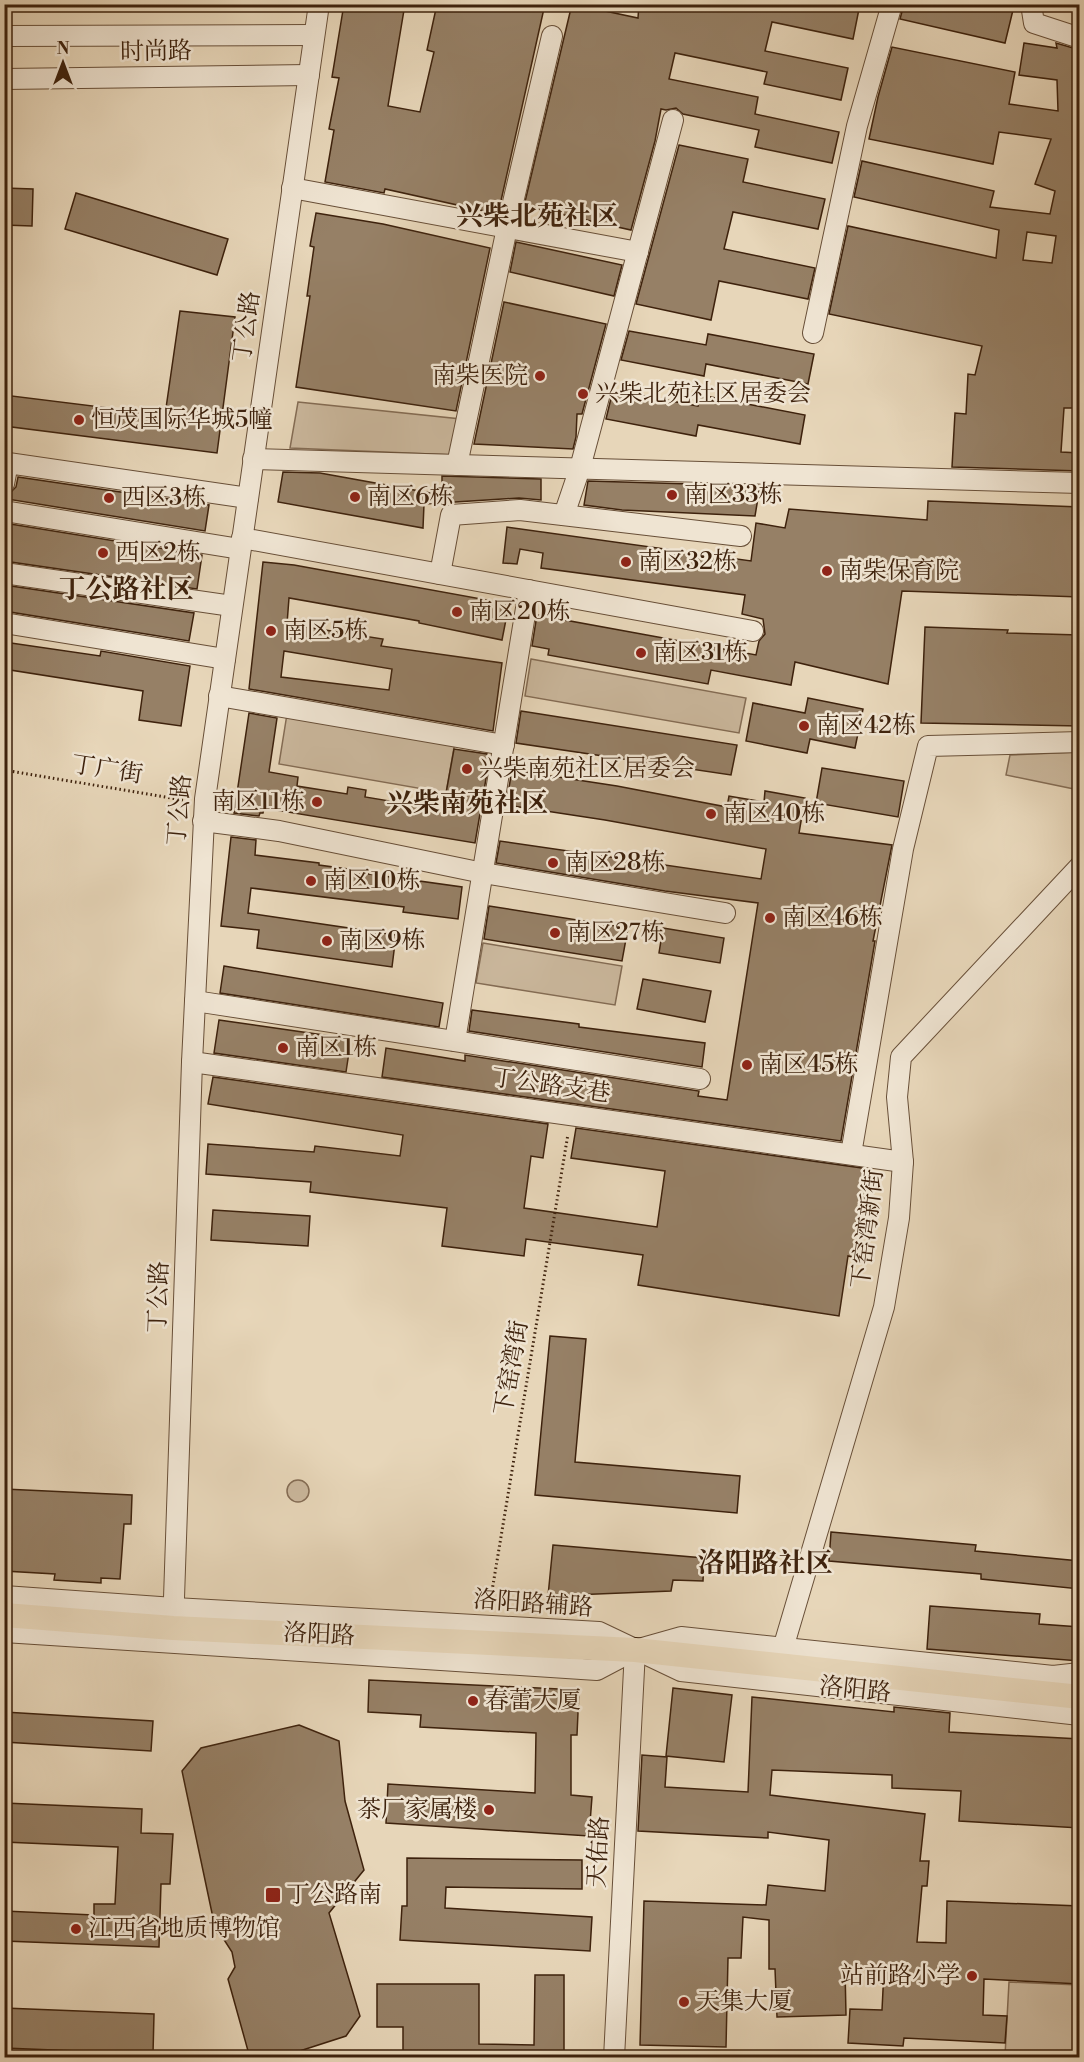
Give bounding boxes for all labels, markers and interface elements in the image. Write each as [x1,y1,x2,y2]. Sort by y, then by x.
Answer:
north arrow [33,33,93,93]
street label: 时尚路 [120,36,192,68]
text: N [57,39,70,59]
district label: 兴柴北苑社区 [456,200,618,234]
street label: 丁公路 [227,289,267,365]
place label: 南柴医院 [432,361,528,391]
marker: 南柴医院 [533,369,547,383]
place label: 兴柴北苑社区居委会 [595,379,811,409]
marker: 兴柴北苑社区居委会 [576,387,590,401]
place label: 恒茂国际华城5幢 [91,405,272,435]
marker: 恒茂国际华城5幢 [72,413,86,427]
place label: 南区33栋 [684,480,783,510]
place label: 南区6栋 [367,482,454,512]
place label: 西区3栋 [121,483,206,513]
marker: 南区33栋 [665,488,679,502]
marker: 南区6栋 [348,490,362,504]
marker: 西区3栋 [102,491,116,505]
place label: 西区2栋 [115,538,201,568]
marker: 西区2栋 [96,546,110,560]
place label: 南区32栋 [638,547,737,577]
marker: 南区32栋 [619,555,633,569]
place label: 南柴保育院 [839,556,959,586]
marker: 南柴保育院 [820,564,834,578]
district label: 丁公路社区 [59,573,194,607]
place label: 南区20栋 [469,597,571,627]
marker: 南区20栋 [450,605,464,619]
place label: 南区5栋 [283,616,368,646]
marker: 南区5栋 [264,624,278,638]
place label: 南区31栋 [653,638,748,668]
marker: 南区31栋 [634,646,648,660]
place label: 南区42栋 [816,711,916,741]
marker: 南区42栋 [797,719,811,733]
street label: 丁广街 [69,750,145,790]
place label: 兴柴南苑社区居委会 [479,754,695,784]
marker: 兴柴南苑社区居委会 [460,762,474,776]
street label: 丁公路 [162,773,198,847]
place label: 南区11栋 [212,787,305,817]
district label: 兴柴南苑社区 [386,787,548,821]
marker: 南区11栋 [310,795,324,809]
place label: 南区40栋 [723,799,825,829]
marker: 南区40栋 [704,807,718,821]
place label: 南区28栋 [565,848,665,878]
marker: 南区28栋 [546,856,560,870]
place label: 南区10栋 [323,866,421,896]
marker: 南区10栋 [304,874,318,888]
place label: 南区46栋 [782,903,883,933]
marker: 南区46栋 [763,911,777,925]
place label: 南区27栋 [567,918,665,948]
place label: 南区9栋 [339,926,426,956]
marker: 南区27栋 [548,926,562,940]
marker: 南区9栋 [320,934,334,948]
place label: 南区1栋 [295,1033,377,1063]
marker: 南区1栋 [276,1041,290,1055]
place label: 南区45栋 [759,1050,859,1080]
marker: 南区45栋 [740,1058,754,1072]
street label: 丁公路支巷 [489,1063,613,1109]
street label: 下窑湾新街 [846,1168,890,1290]
street label: 丁公路 [143,1260,175,1334]
street label: 下窑湾街 [489,1318,535,1418]
district label: 洛阳路社区 [698,1547,833,1581]
street label: 洛阳路辅路 [472,1585,594,1623]
street label: 洛阳路 [282,1618,356,1652]
street label: 洛阳路 [818,1671,892,1709]
place label: 春蕾大厦 [485,1686,581,1716]
marker: 春蕾大厦 [466,1694,480,1708]
place label: 茶厂家属楼 [357,1795,477,1825]
marker: 茶厂家属楼 [482,1803,496,1817]
street label: 天佑路 [582,1815,616,1889]
place label: 丁公路南 [286,1880,382,1910]
marker: 丁公路南 [264,1886,282,1904]
place label: 江西省地质博物馆 [88,1914,280,1944]
marker: 江西省地质博物馆 [69,1922,83,1936]
place label: 站前路小学 [840,1961,960,1991]
marker: 站前路小学 [965,1969,979,1983]
place label: 天集大厦 [696,1987,792,2017]
marker: 天集大厦 [677,1995,691,2009]

